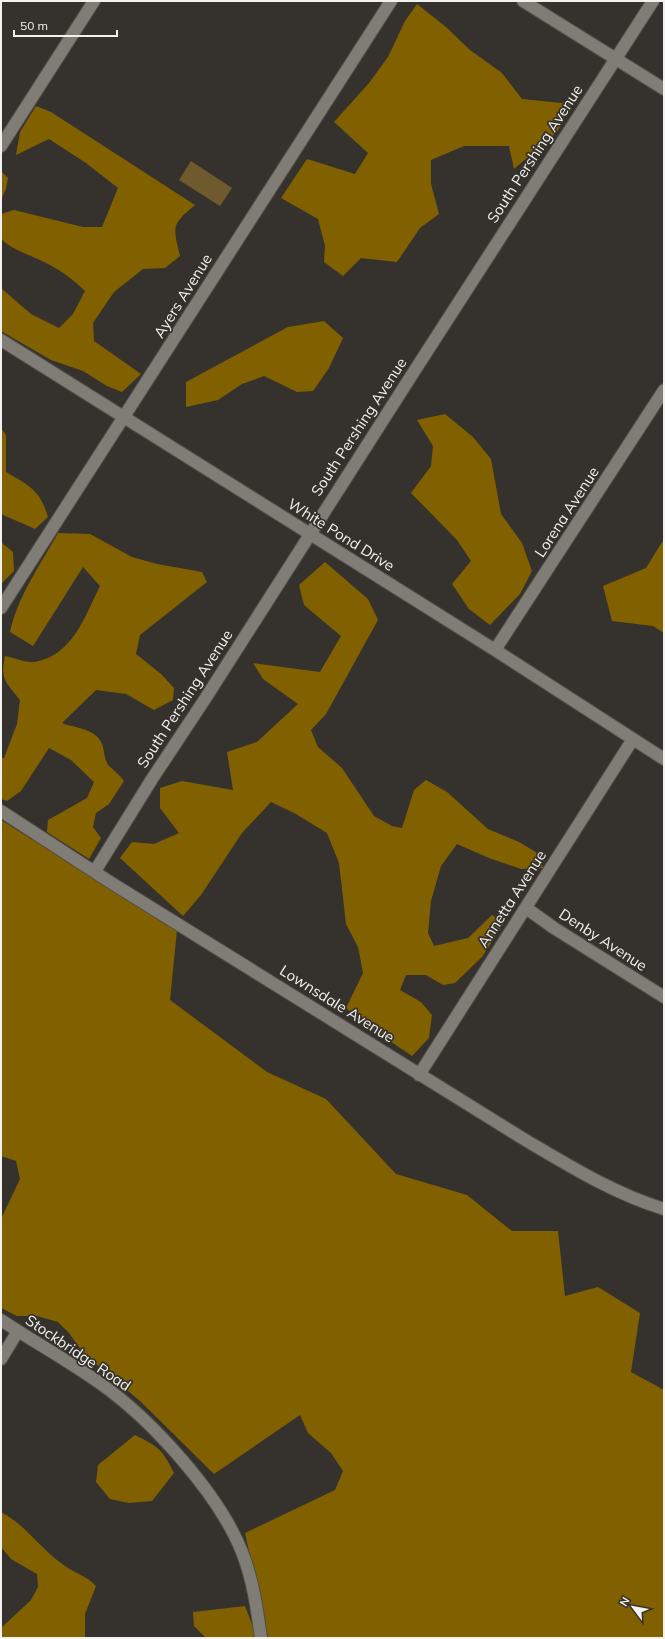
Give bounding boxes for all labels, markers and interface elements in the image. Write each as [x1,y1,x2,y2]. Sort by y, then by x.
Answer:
scale bar [14,12,117,38]
text: 50 m [20,18,48,33]
street label: South Pershing Avenue [483,81,586,227]
street label: Ayers Avenue [149,250,216,341]
street label: South Pershing Avenue [307,354,410,500]
street label: Lorena Avenue [530,463,603,561]
street label: White Pond Drive [284,494,398,575]
street label: South Pershing Avenue [133,626,236,772]
street label: Annetta Avenue [473,846,550,951]
street label: Denby Avenue [556,904,651,975]
street label: Lownsdale Avenue [276,961,398,1047]
street label: Stockbridge Road [22,1310,135,1395]
north arrow [613,1587,653,1627]
text: N [616,1594,633,1609]

